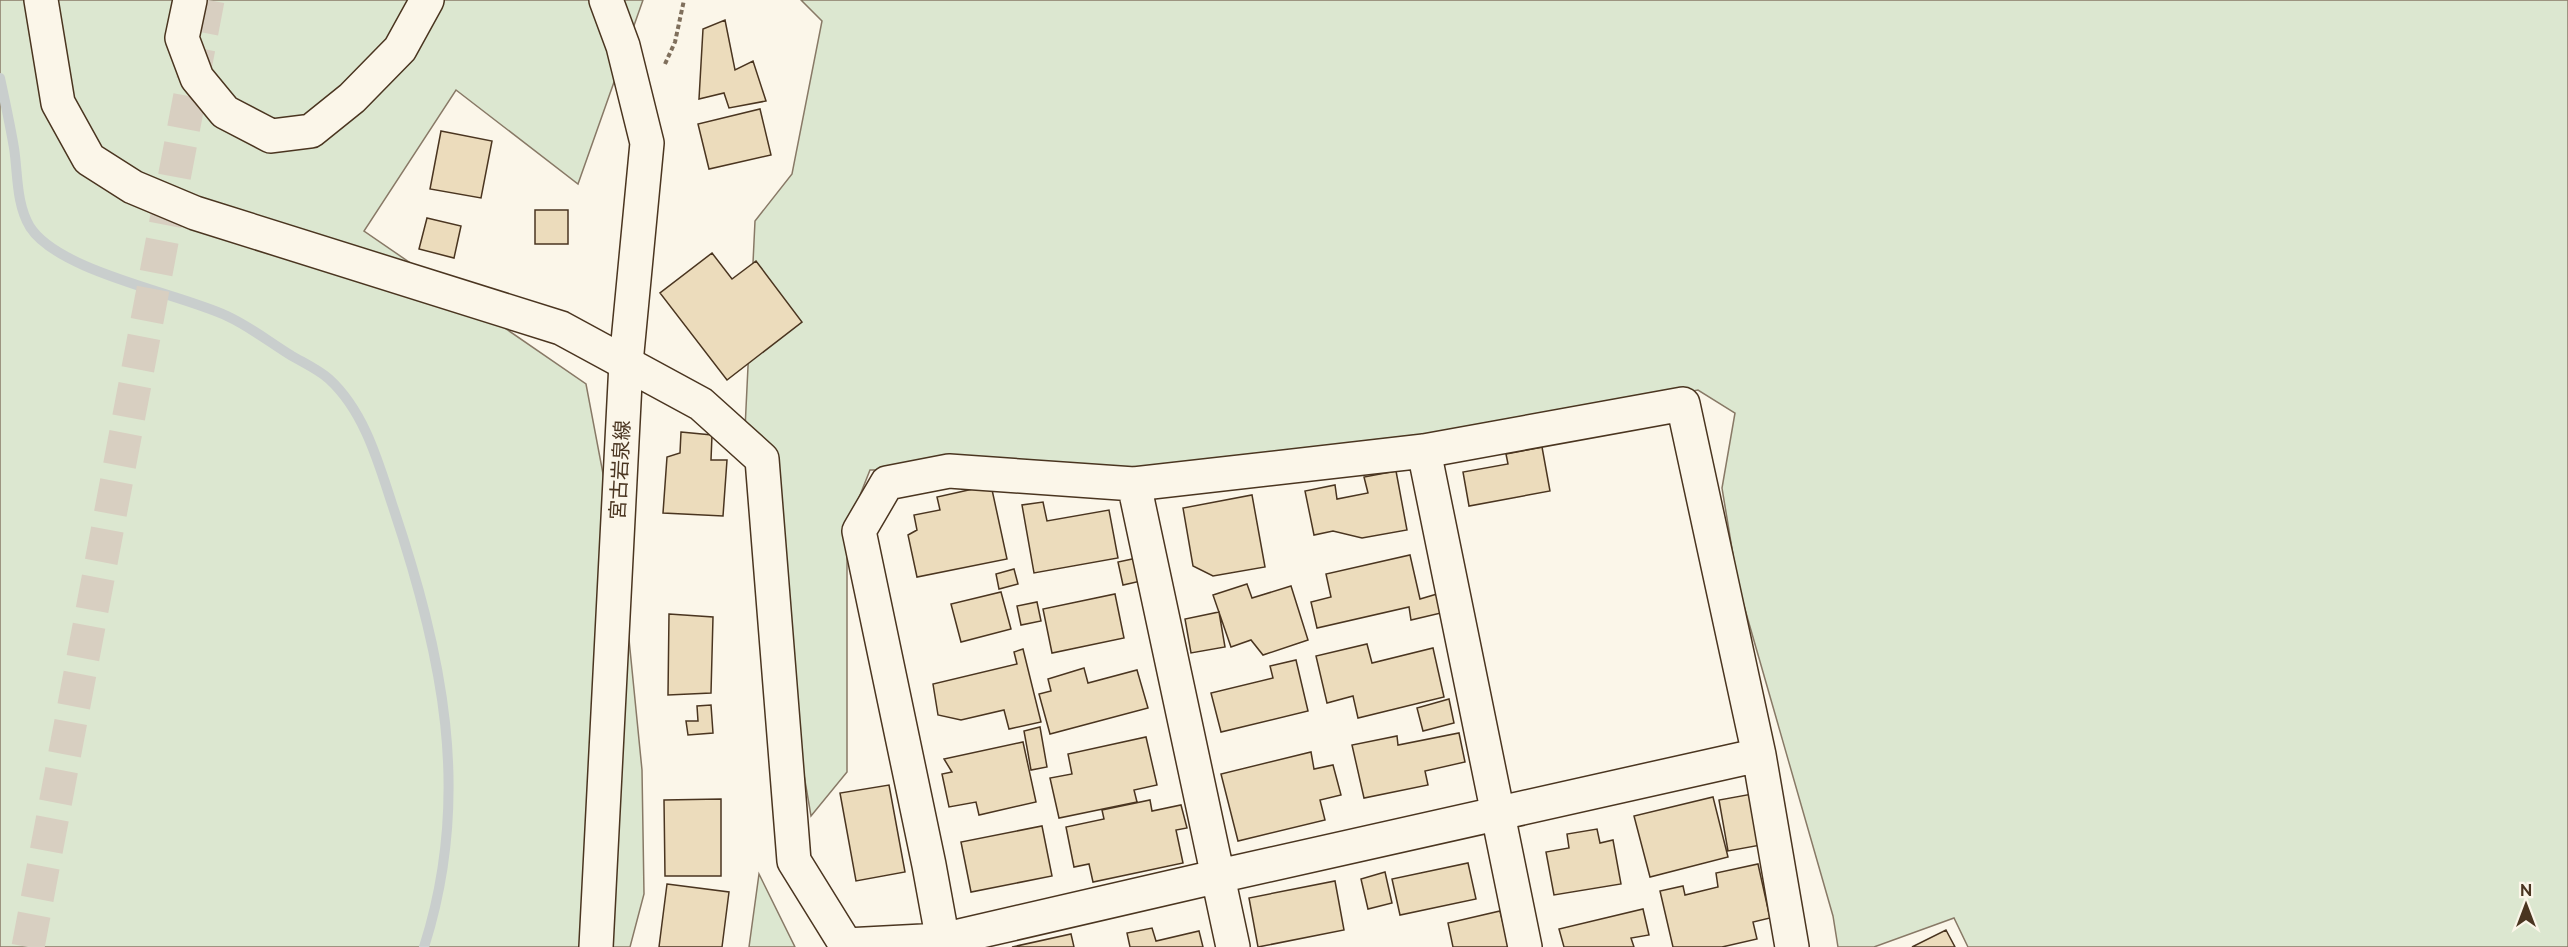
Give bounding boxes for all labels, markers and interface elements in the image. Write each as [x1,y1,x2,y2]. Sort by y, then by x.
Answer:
street label: 宮古岩泉線 [605,419,635,521]
north arrow [2496,875,2556,935]
text: N [2520,881,2532,900]

